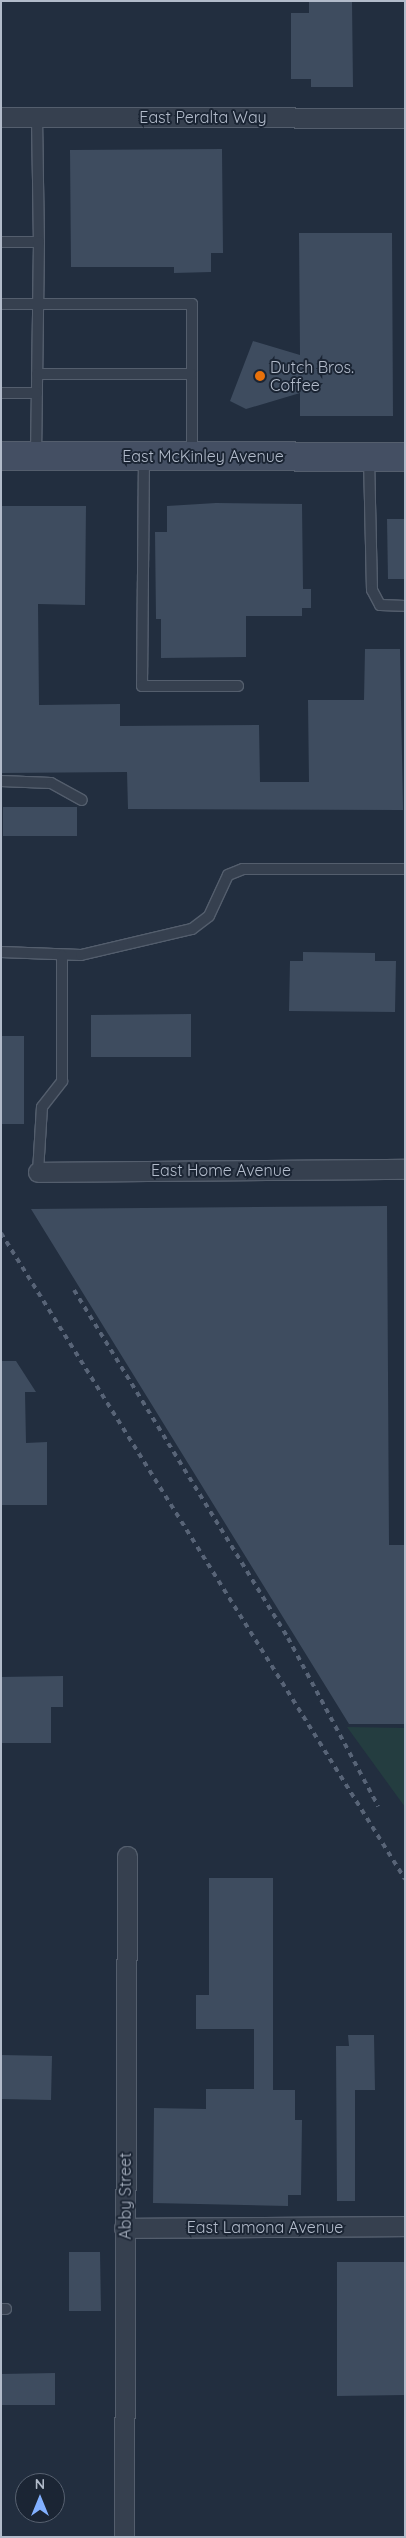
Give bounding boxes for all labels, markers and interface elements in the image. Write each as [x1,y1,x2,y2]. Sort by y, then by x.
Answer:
street label: East Peralta Way [139,107,267,127]
place label: Dutch Bros. Coffee [270,357,354,395]
marker: Dutch Bros. Coffee [254,370,266,382]
street label: East McKinley Avenue [122,446,284,466]
street label: East Home Avenue [151,1160,291,1180]
street label: Abby Street [115,2153,135,2239]
street label: East Lamona Avenue [187,2217,343,2237]
north arrow [15,2473,65,2523]
text: N [35,2475,45,2493]

